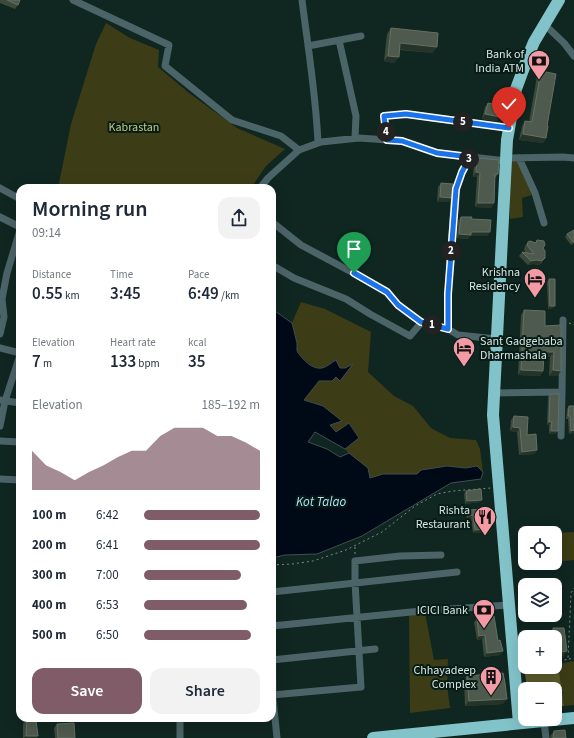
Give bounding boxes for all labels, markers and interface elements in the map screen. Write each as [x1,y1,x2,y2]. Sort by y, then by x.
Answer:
place label: Bank of India ATM [475,46,524,77]
bank icon: Bank of India ATM [526,48,552,81]
pin [492,87,526,128]
icon: check [498,93,520,115]
pin: 5 [453,112,473,132]
text: 5 [460,114,466,129]
park label: Kabrastan [109,119,159,136]
pin: 4 [376,122,396,142]
text: 4 [383,124,389,139]
pin: 3 [459,149,479,169]
text: 3 [466,151,472,166]
text: Morning run [32,193,148,225]
button: share [218,197,260,239]
text: 09:14 [32,224,61,242]
pin [337,232,371,273]
icon: arrive [343,238,365,260]
pin: 2 [441,241,461,261]
text: 2 [448,243,454,258]
place label: Krishna Residency [469,264,520,295]
hotel icon: Krishna Residency [522,266,548,299]
text: Distance [32,267,71,282]
text: Time [110,267,133,282]
text: Pace [188,267,210,282]
text: 0.55 [32,282,63,306]
text: 3:45 [110,282,141,306]
text: 6:49 [188,282,219,306]
text: km [63,288,80,303]
text: /km [219,288,239,303]
pin: 1 [422,315,442,335]
text: 1 [429,317,435,332]
place label: Sant Gadgebaba Dharmashala [480,333,562,364]
text: Elevation [32,335,75,350]
text: Heart rate [110,335,156,350]
text: kcal [188,335,207,350]
hotel icon: Sant Gadgebaba Dharmashala [451,335,477,368]
text: 7 [32,350,41,374]
text: 133 [110,350,136,374]
text: 35 [188,350,205,374]
text: m [41,356,52,371]
text: bpm [136,356,160,371]
text: Elevation [32,396,83,414]
text: 185–192 m [202,396,260,414]
water label: Kot Talao [296,493,346,511]
place label: Rishta Restaurant [416,502,470,533]
restaurant icon: Rishta Restaurant [472,504,498,537]
text: 100 m [32,506,66,524]
text: 6:42 [96,506,119,524]
map controls [518,526,562,726]
button: locate [518,526,562,570]
text: 200 m [32,536,66,554]
text: 6:41 [96,536,119,554]
text: 300 m [32,566,66,584]
text: 7:00 [96,566,119,584]
button: layers [518,578,562,622]
text: 400 m [32,596,66,614]
text: 6:53 [96,596,119,614]
bank icon: ICICI Bank [471,597,497,630]
place label: ICICI Bank [417,602,468,619]
text: 500 m [32,626,66,644]
text: 6:50 [96,626,119,644]
button: + [518,630,562,674]
place label: Chhayadeep Complex [413,662,477,693]
building icon: Chhayadeep Complex [478,664,504,697]
button: Save [32,668,142,714]
button: Share [150,668,260,714]
button: − [518,682,562,726]

